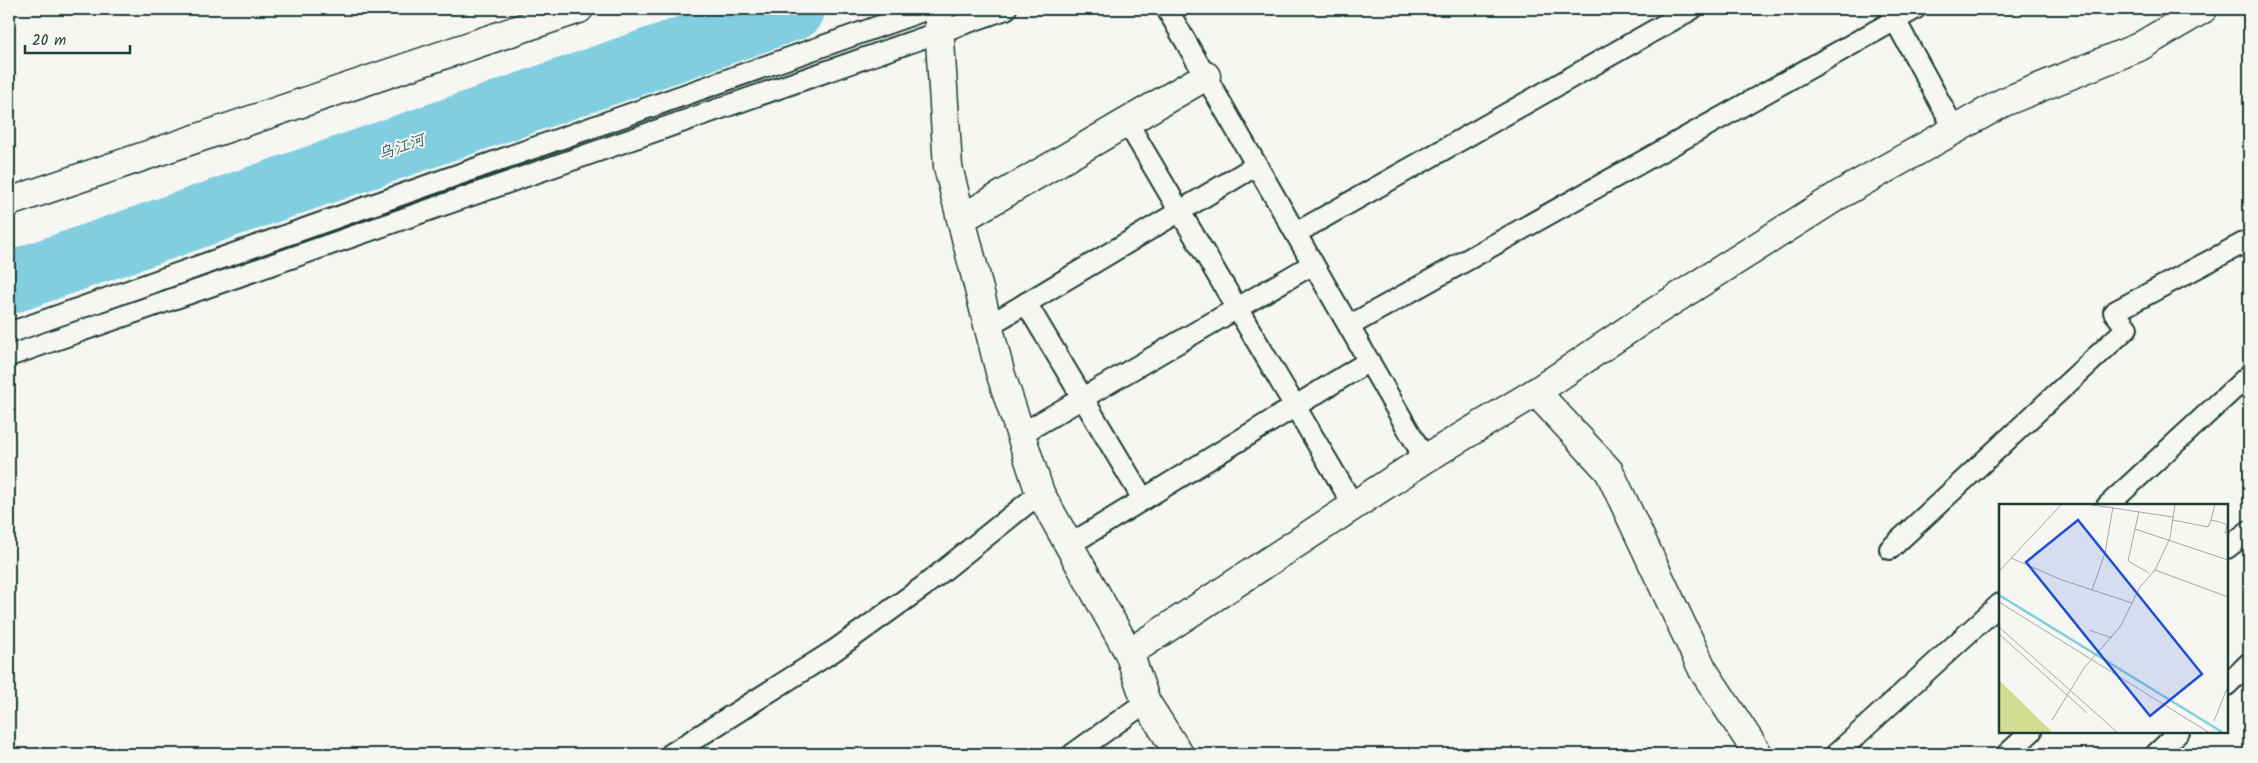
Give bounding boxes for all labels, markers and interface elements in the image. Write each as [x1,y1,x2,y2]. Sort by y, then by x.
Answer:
scale bar [25,22,130,54]
text: 20 m [32,29,66,53]
water label: 乌江河 [375,127,431,167]
inset map [1999,504,2228,733]

